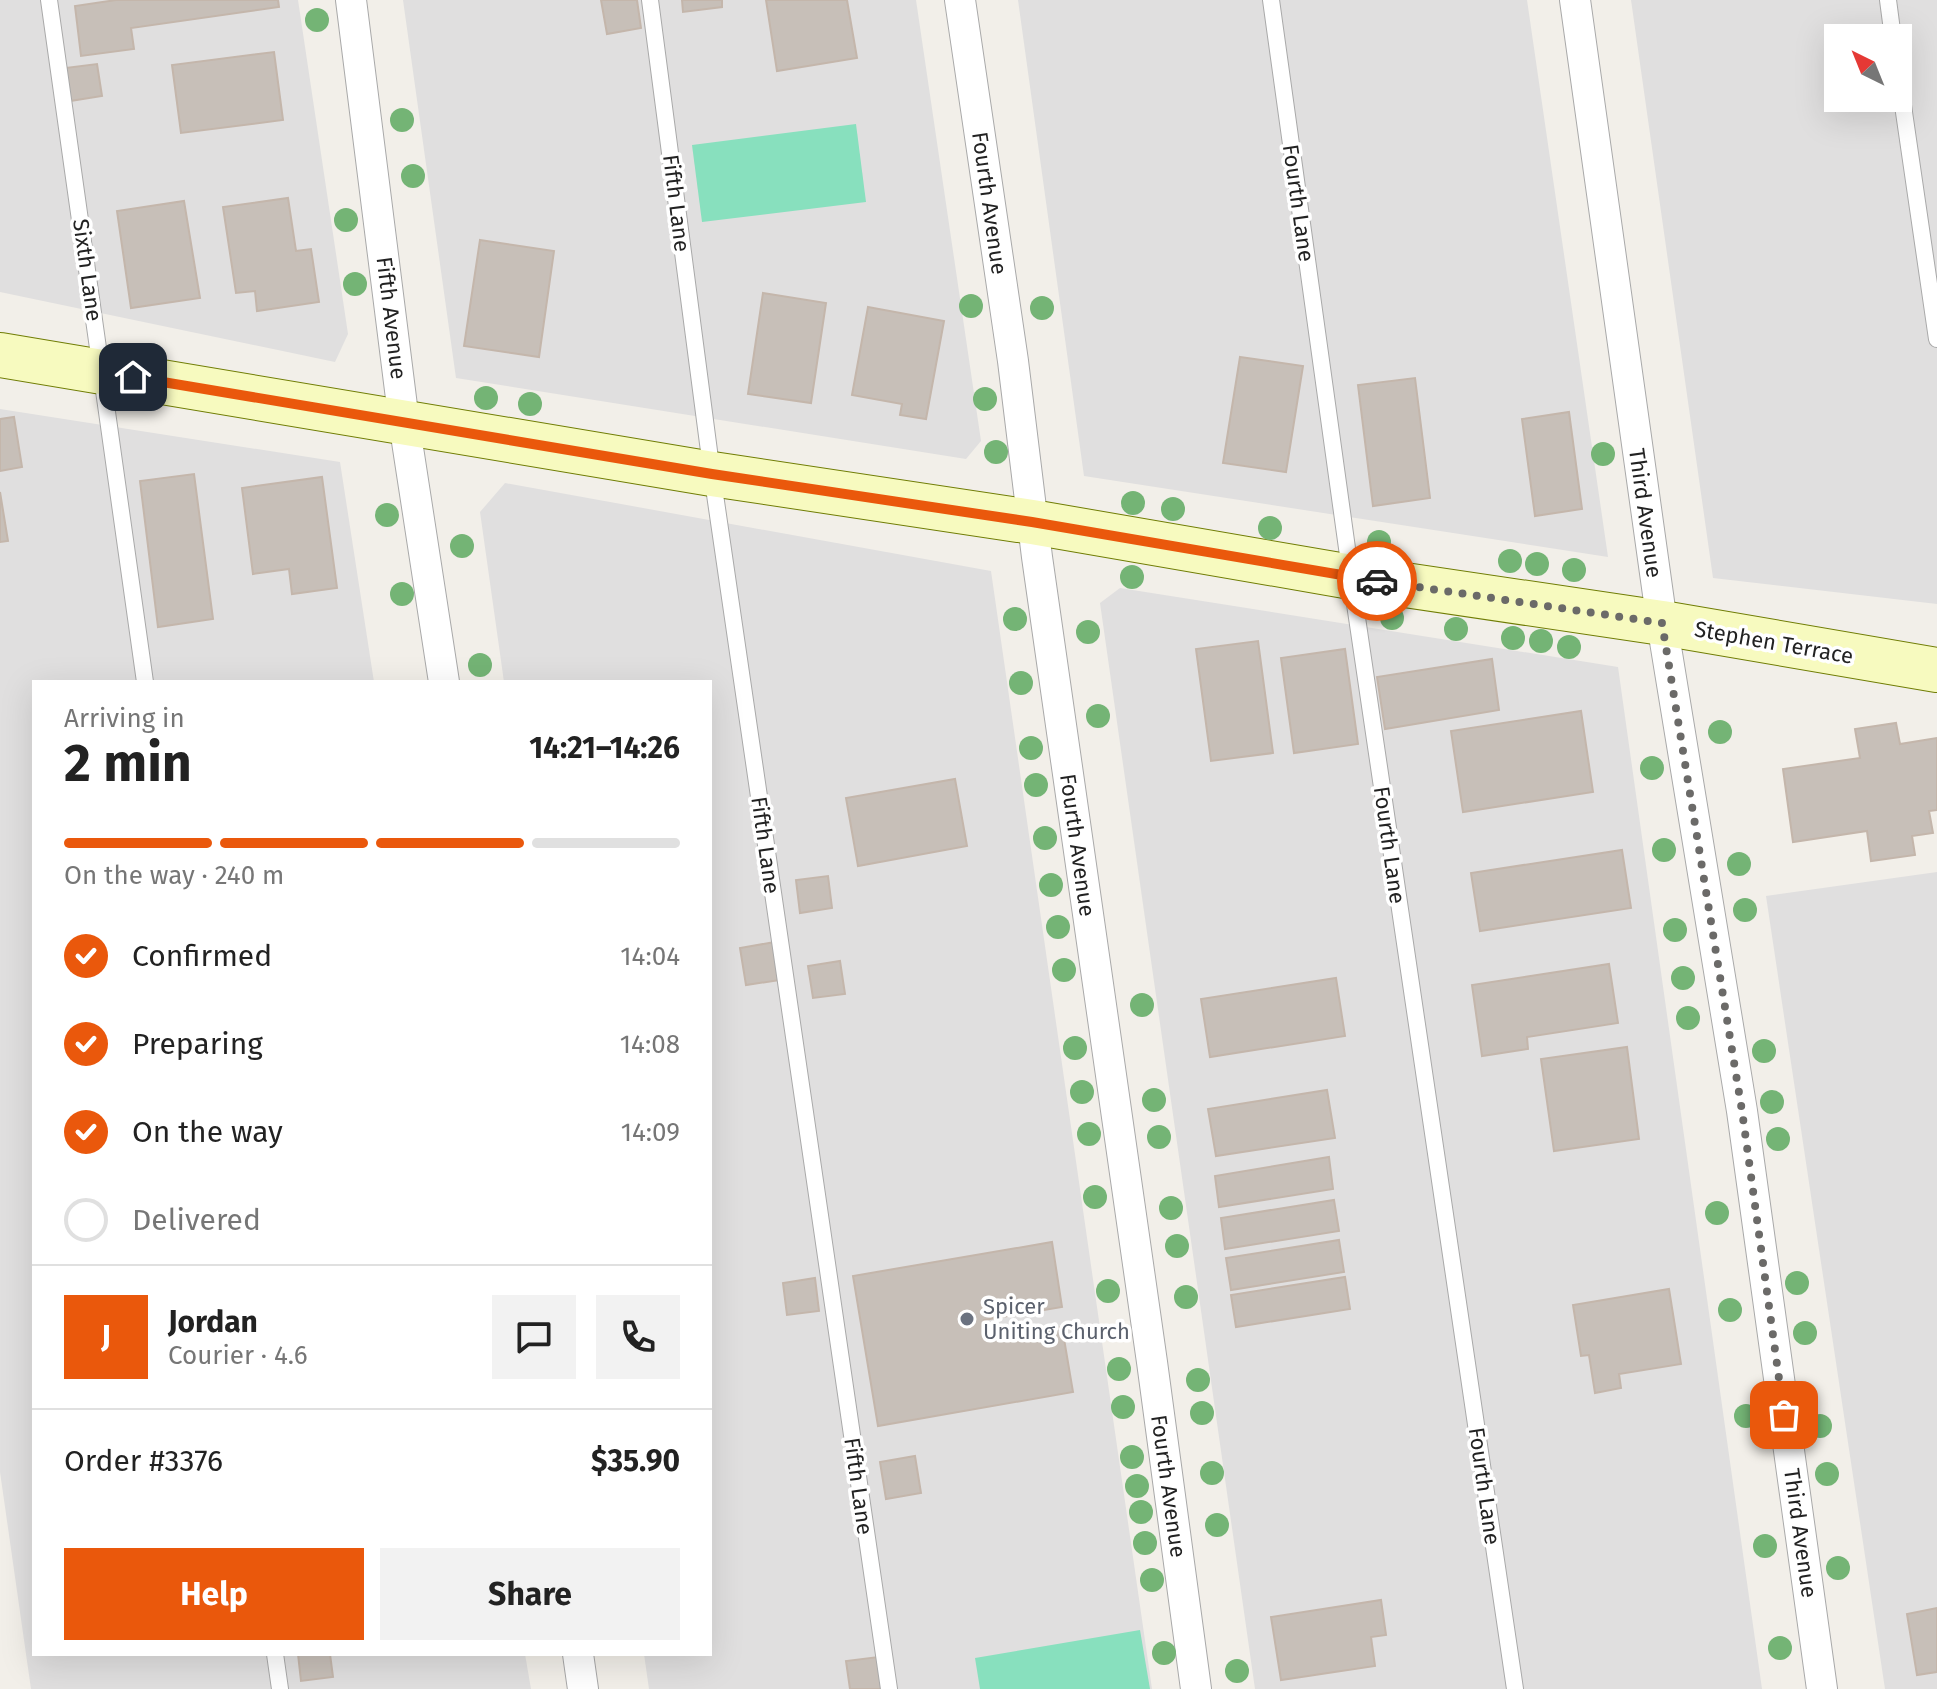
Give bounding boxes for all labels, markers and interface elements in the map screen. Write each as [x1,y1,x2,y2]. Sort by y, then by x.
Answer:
north arrow [1824,24,1912,112]
map controls [1824,24,1912,112]
street label: Fourth Avenue [966,130,1013,276]
street label: Fourth Lane [1277,143,1320,264]
street label: Fifth Lane [657,153,696,253]
street label: Sixth Lane [67,217,108,323]
street label: Fifth Avenue [371,255,412,381]
pin [99,343,167,411]
icon: home [111,355,155,399]
street label: Third Avenue [1623,447,1668,579]
courier [1337,541,1417,621]
icon: car [1355,559,1399,603]
street label: Stephen Terrace [1692,615,1855,670]
text: Arriving in [64,703,185,734]
text: 14:21–14:26 [529,730,680,766]
text: 2 min [64,732,192,795]
street label: Fourth Avenue [1054,772,1101,918]
street label: Fourth Lane [1368,785,1411,906]
street label: Fifth Lane [745,795,786,895]
text: On the way · 240 m [64,860,284,891]
icon: check [64,934,108,978]
text: Confirmed [132,938,272,974]
text: 14:04 [620,941,680,972]
icon: check [64,1022,108,1066]
text: Preparing [132,1026,263,1062]
text: 14:08 [620,1029,680,1060]
icon: check [64,1110,108,1154]
text: On the way [132,1114,283,1150]
text: 14:09 [621,1117,680,1148]
text: Delivered [132,1202,261,1238]
place label: Spicer Uniting Church [983,1293,1130,1345]
button: chat [492,1295,576,1379]
button: phone [596,1295,680,1379]
text: Jordan [168,1304,258,1340]
marker: Spicer Uniting Church [958,1310,976,1328]
text: J [101,1319,111,1355]
text: Courier · 4.6 [168,1340,308,1371]
pin [1750,1381,1818,1449]
icon: bag [1762,1393,1806,1437]
street label: Fourth Avenue [1145,1413,1192,1559]
street label: Fourth Lane [1463,1426,1506,1547]
street label: Fifth Lane [838,1436,879,1536]
text: Order #3376 [64,1443,223,1479]
text: $35.90 [591,1443,680,1479]
street label: Third Avenue [1778,1467,1823,1599]
button: Help [64,1548,364,1640]
button: Share [380,1548,680,1640]

